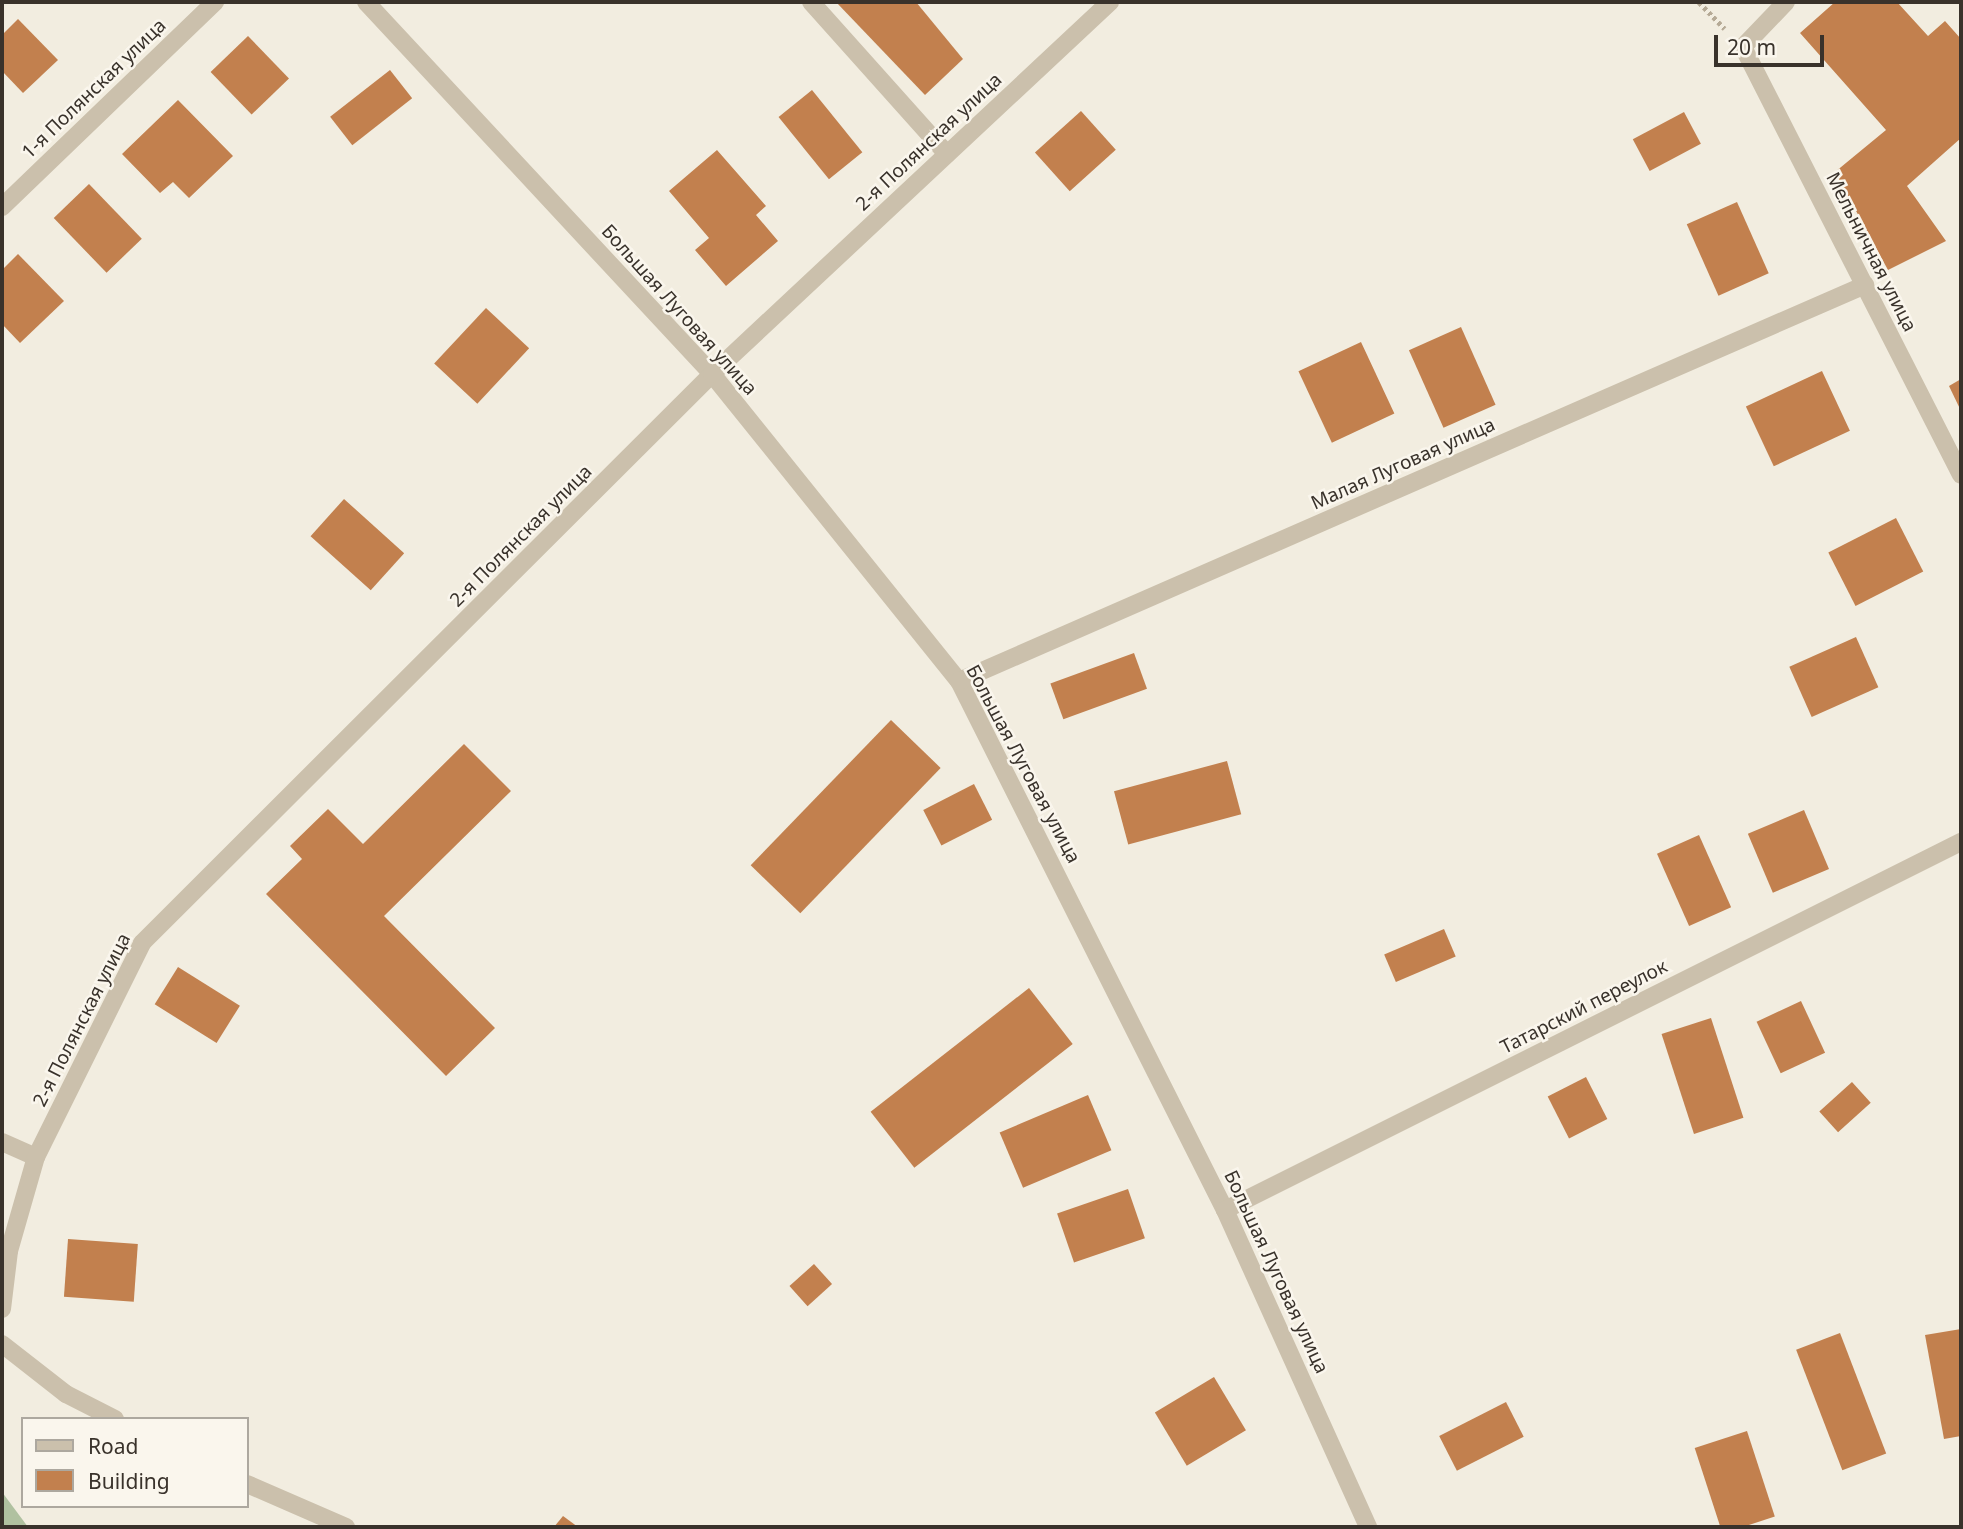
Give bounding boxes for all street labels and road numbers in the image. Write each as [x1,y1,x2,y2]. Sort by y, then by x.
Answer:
street label: 1-я Полянская улица [17,14,171,164]
street label: 2-я Полянская улица [851,68,1007,216]
street label: Мельничная улица [1821,168,1921,336]
street label: Большая Луговая улица [596,220,762,400]
street label: Малая Луговая улица [1308,413,1498,515]
street label: 2-я Полянская улица [445,460,597,612]
street label: Большая Луговая улица [961,661,1085,867]
street label: 2-я Полянская улица [28,930,136,1110]
street label: Татарский переулок [1497,955,1671,1059]
street label: Большая Луговая улица [1219,1167,1333,1377]

